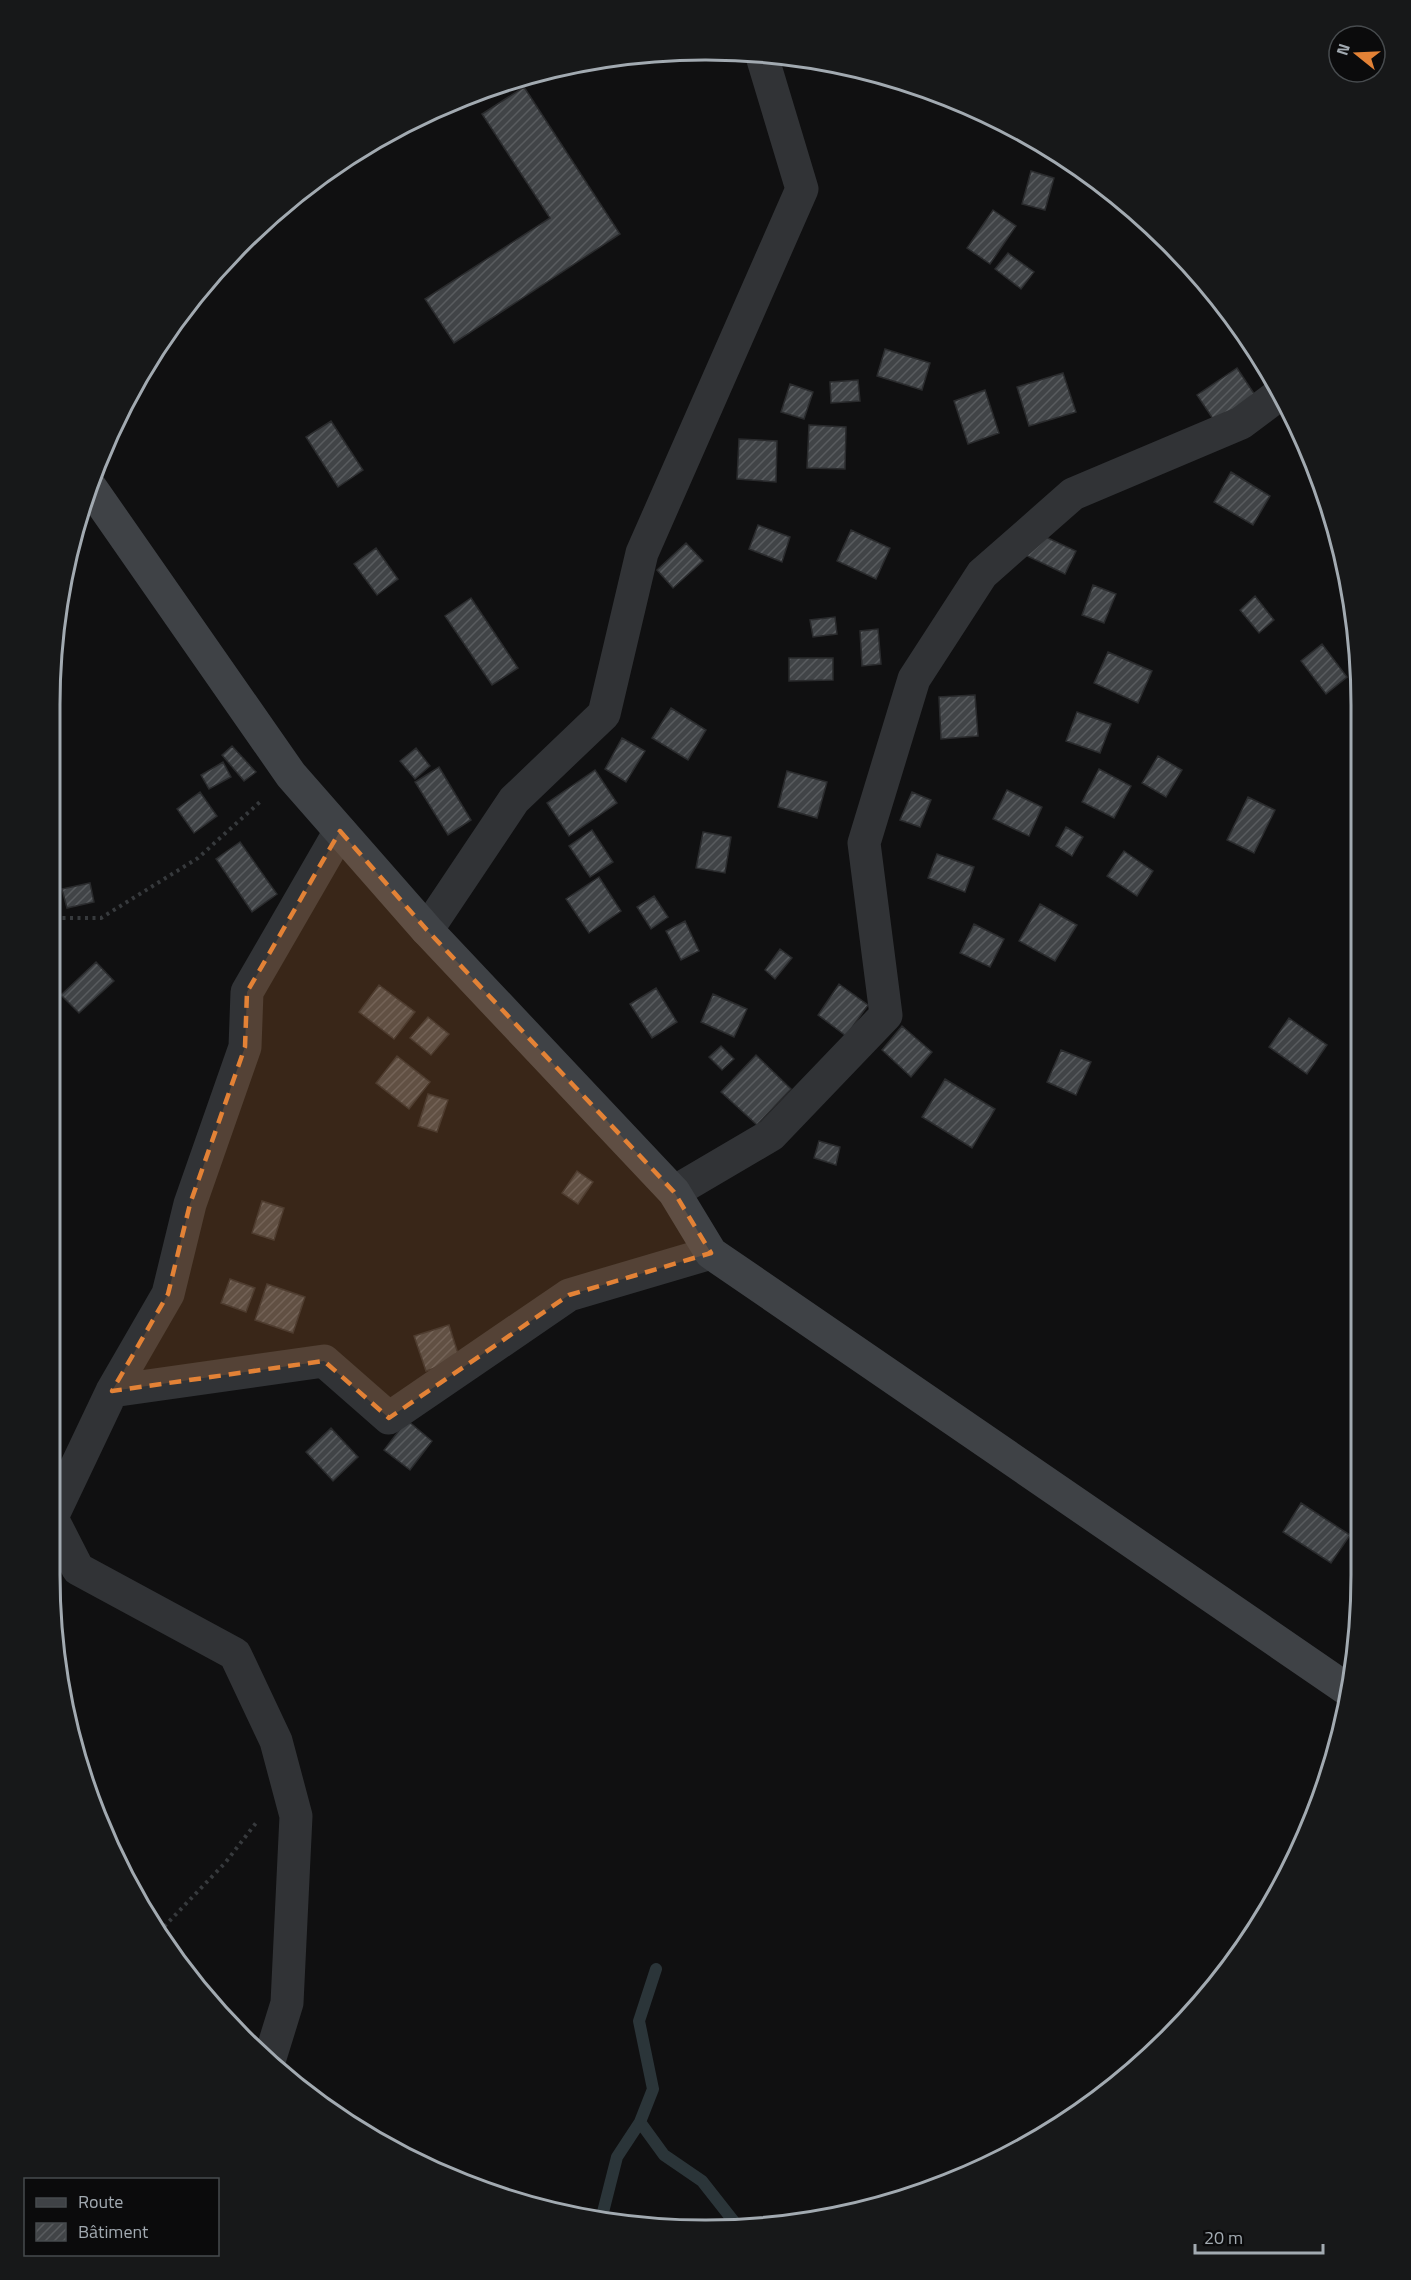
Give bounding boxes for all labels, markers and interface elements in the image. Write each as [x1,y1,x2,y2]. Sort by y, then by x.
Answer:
north arrow [1327,24,1387,84]
text: N [1330,40,1356,58]
legend [24,2178,219,2256]
text: Route [78,2188,123,2215]
scale bar [1195,2217,1322,2255]
text: Bâtiment [78,2218,149,2245]
text: 20 m [1204,2224,1243,2251]

